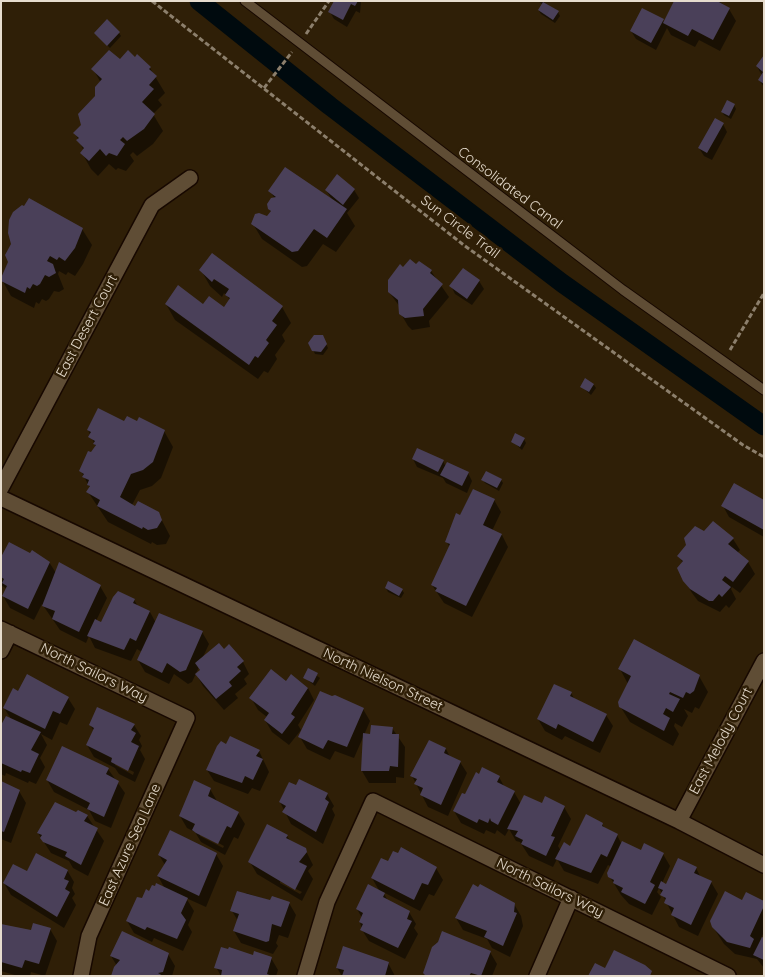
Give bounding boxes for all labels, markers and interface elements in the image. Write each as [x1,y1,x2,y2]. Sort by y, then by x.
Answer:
street label: Consolidated Canal [455,143,565,233]
street label: Sun Circle Trail [417,192,503,262]
street label: East Desert Court [53,272,121,380]
street label: North Sailors Way [38,640,150,706]
street label: North Nielson Street [321,645,445,715]
street label: East Melody Court [686,685,756,797]
street label: East Azure Sea Lane [95,781,165,909]
street label: North Sailors Way [494,855,606,921]

